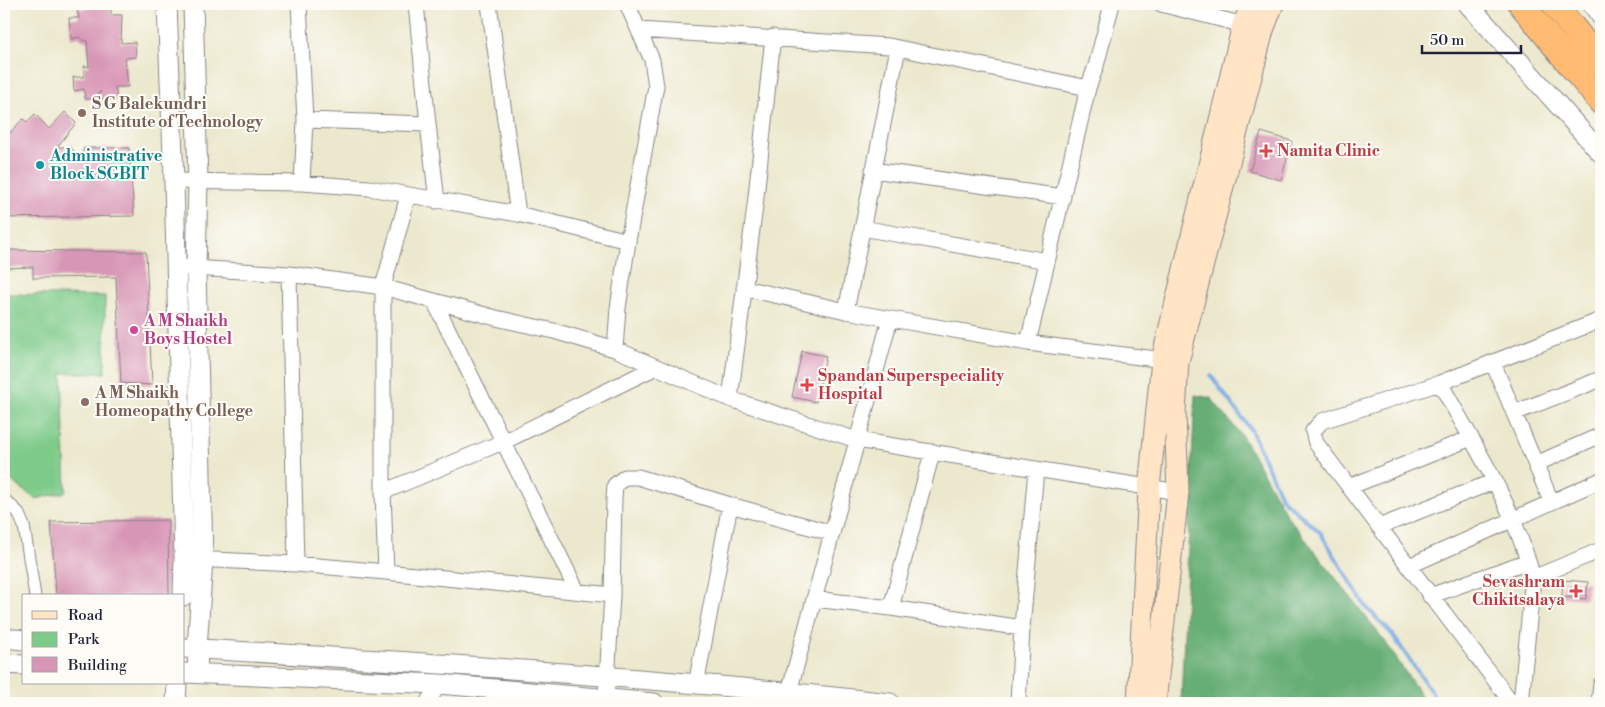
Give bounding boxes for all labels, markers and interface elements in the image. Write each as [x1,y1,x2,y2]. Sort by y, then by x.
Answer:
scale bar [1422,22,1521,54]
text: 50 m [1430,31,1464,50]
place label: S G Balekundri Institute of Technology [92,94,264,132]
marker: S G Balekundri Institute of Technology [76,107,88,119]
place label: Namita Clinic [1277,141,1380,161]
marker: Namita Clinic [1259,144,1273,158]
place label: Administrative Block SGBIT [49,146,163,184]
marker: Administrative Block SGBIT [34,159,46,171]
place label: A M Shaikh Boys Hostel [143,311,233,349]
marker: A M Shaikh Boys Hostel [128,324,140,336]
place label: Spandan Superspeciality Hospital [818,366,1005,404]
marker: Spandan Superspeciality Hospital [800,378,814,392]
place label: A M Shaikh Homeopathy College [94,383,254,421]
marker: A M Shaikh Homeopathy College [79,396,91,408]
place label: Sevashram Chikitsalaya [1472,572,1565,610]
marker: Sevashram Chikitsalaya [1569,584,1583,598]
legend [22,594,185,684]
text: Road [68,606,103,625]
text: Park [68,630,100,649]
text: Building [67,656,127,675]

